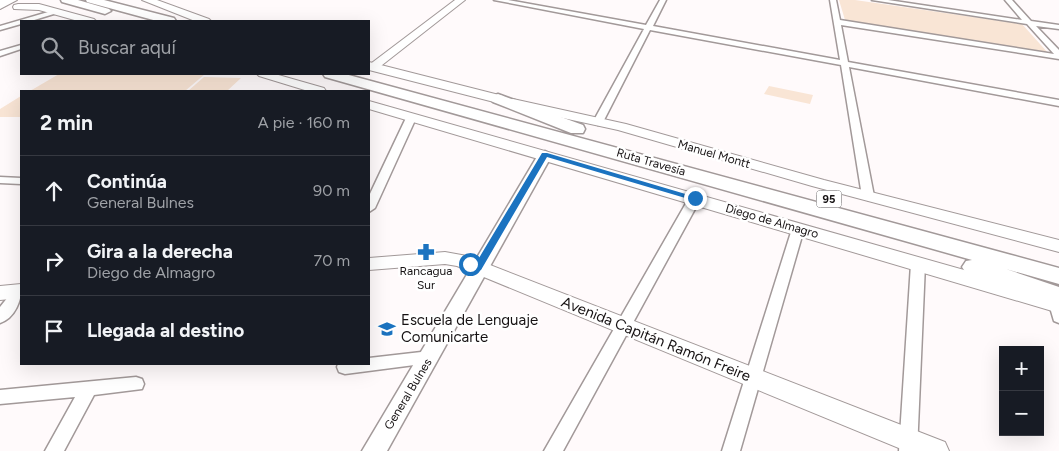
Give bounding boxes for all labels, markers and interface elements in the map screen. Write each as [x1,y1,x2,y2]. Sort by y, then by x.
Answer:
search box [20,20,370,75]
icon: search [38,34,66,62]
text: Buscar aquí [78,36,176,59]
text: 2 min [40,110,93,135]
text: A pie · 160 m [258,113,350,132]
street label: Manuel Montt [676,137,752,171]
street label: Ruta Travesía [615,145,687,179]
text: Continúa [87,170,167,193]
icon: ahead [40,177,68,205]
text: 90 m [313,181,350,200]
route end [684,187,707,210]
road number: 95 [816,190,842,208]
text: General Bulnes [87,193,194,212]
street label: Diego de Almagro [724,201,820,241]
text: Gira a la derecha [87,240,233,263]
pharmacy icon: Rancagua Sur [416,242,436,262]
icon: right [40,247,68,275]
text: 70 m [314,251,350,270]
route start [459,253,482,276]
text: Diego de Almagro [87,263,215,282]
place label: Rancagua Sur [400,264,452,292]
street label: Avenida Capitán Ramón Freire [559,293,753,385]
place label: Escuela de Lenguaje Comunicarte [401,311,538,346]
icon: arrive [40,317,68,345]
text: Llegada al destino [87,319,244,342]
school or university icon: Escuela de Lenguaje Comunicarte [377,319,397,339]
map controls [999,346,1044,436]
button: + [999,346,1044,391]
street label: General Bulnes [381,356,435,432]
button: − [999,391,1044,436]

